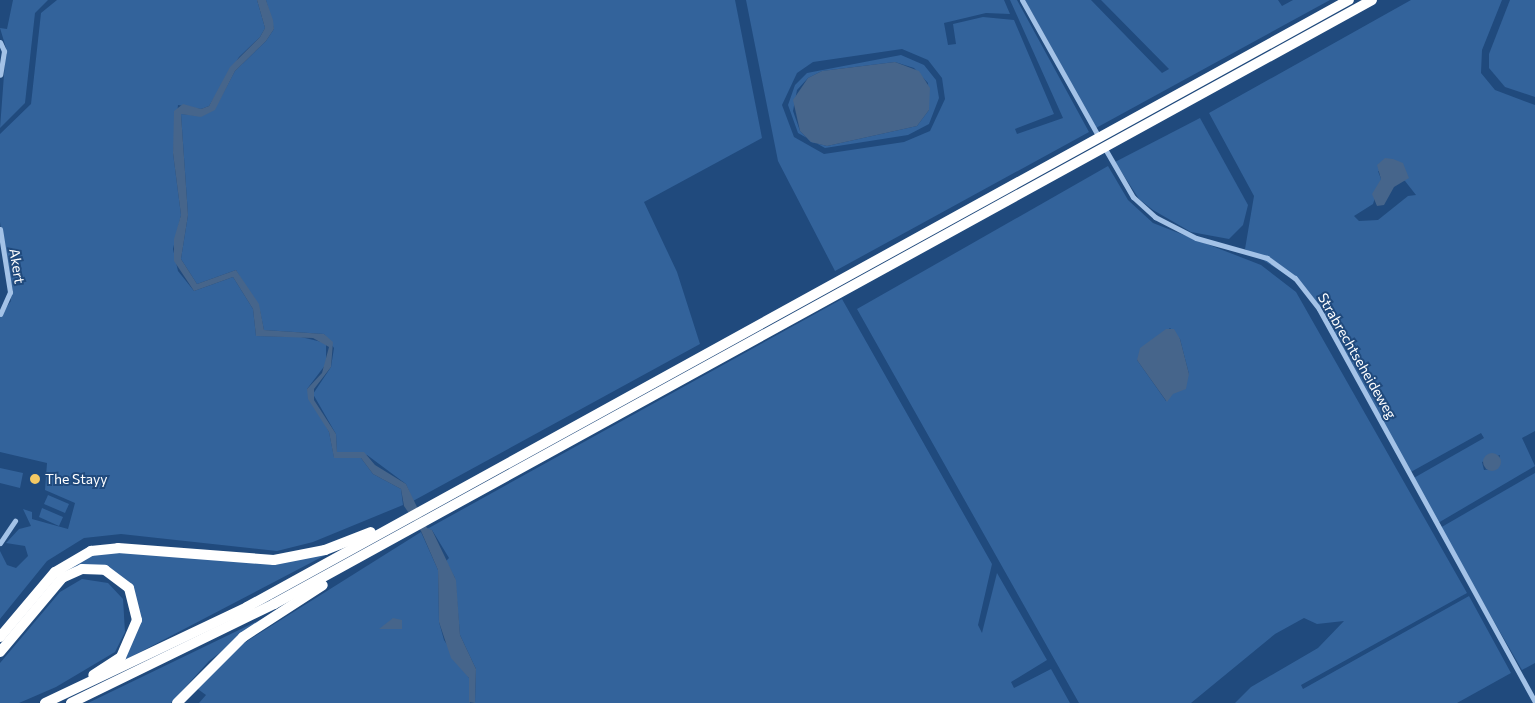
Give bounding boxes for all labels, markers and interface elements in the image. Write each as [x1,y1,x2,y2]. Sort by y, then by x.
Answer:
street label: Akert [6,247,28,285]
street label: Strabrechtseheideweg [1314,290,1400,422]
place label: The Stayy [45,471,108,487]
marker: The Stayy [29,473,41,485]

